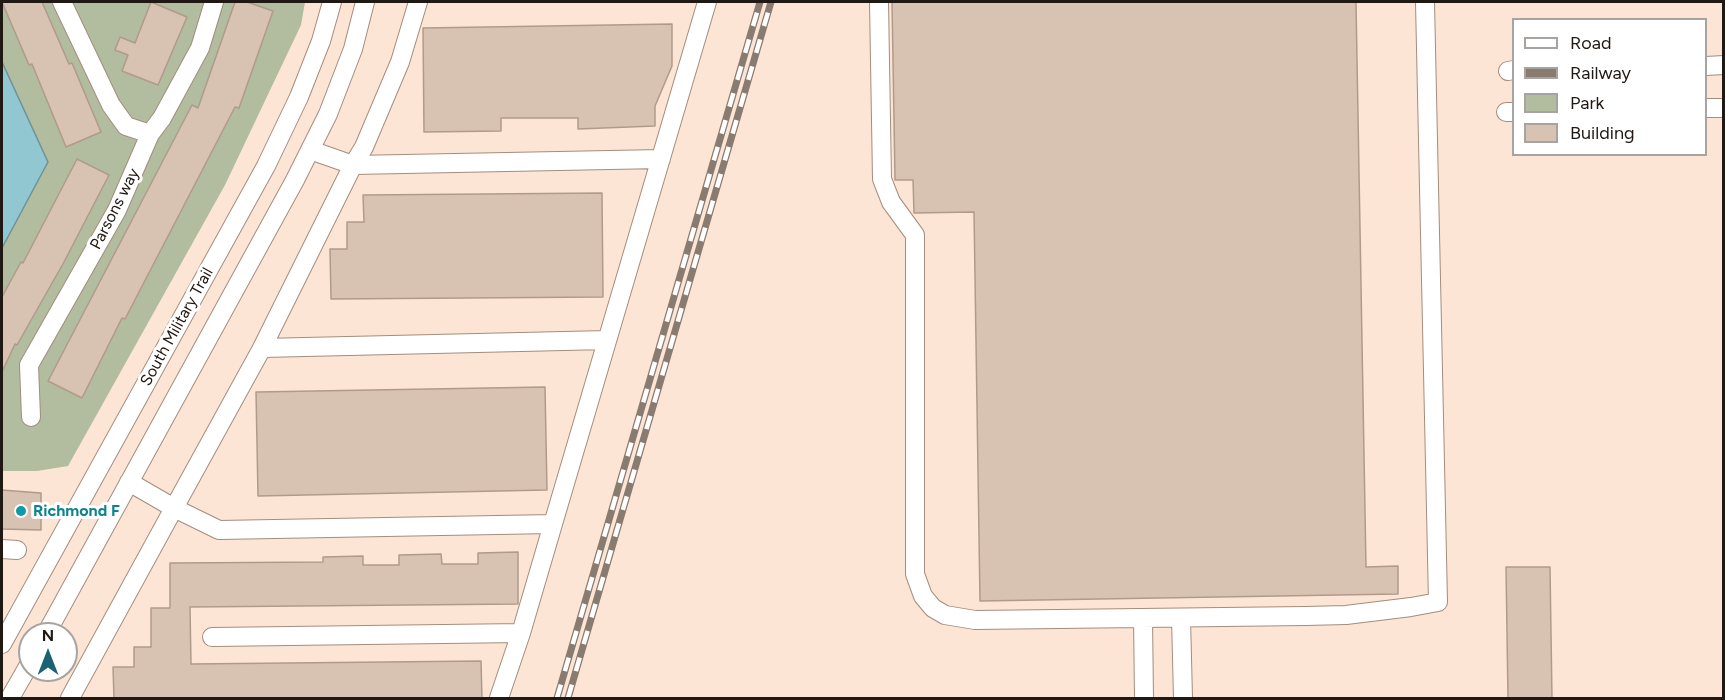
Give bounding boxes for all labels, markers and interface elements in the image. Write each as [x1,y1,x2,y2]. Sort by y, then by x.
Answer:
legend [1512,18,1707,156]
text: Road [1570,32,1611,54]
text: Railway [1570,62,1631,84]
text: Park [1570,92,1604,114]
text: Building [1570,122,1635,144]
street label: Parsons way [86,165,144,253]
street label: South Military Trail [137,265,217,389]
place label: Richmond F [33,501,120,521]
marker: Richmond F [14,504,28,518]
north arrow [18,622,78,682]
text: N [42,626,54,645]

